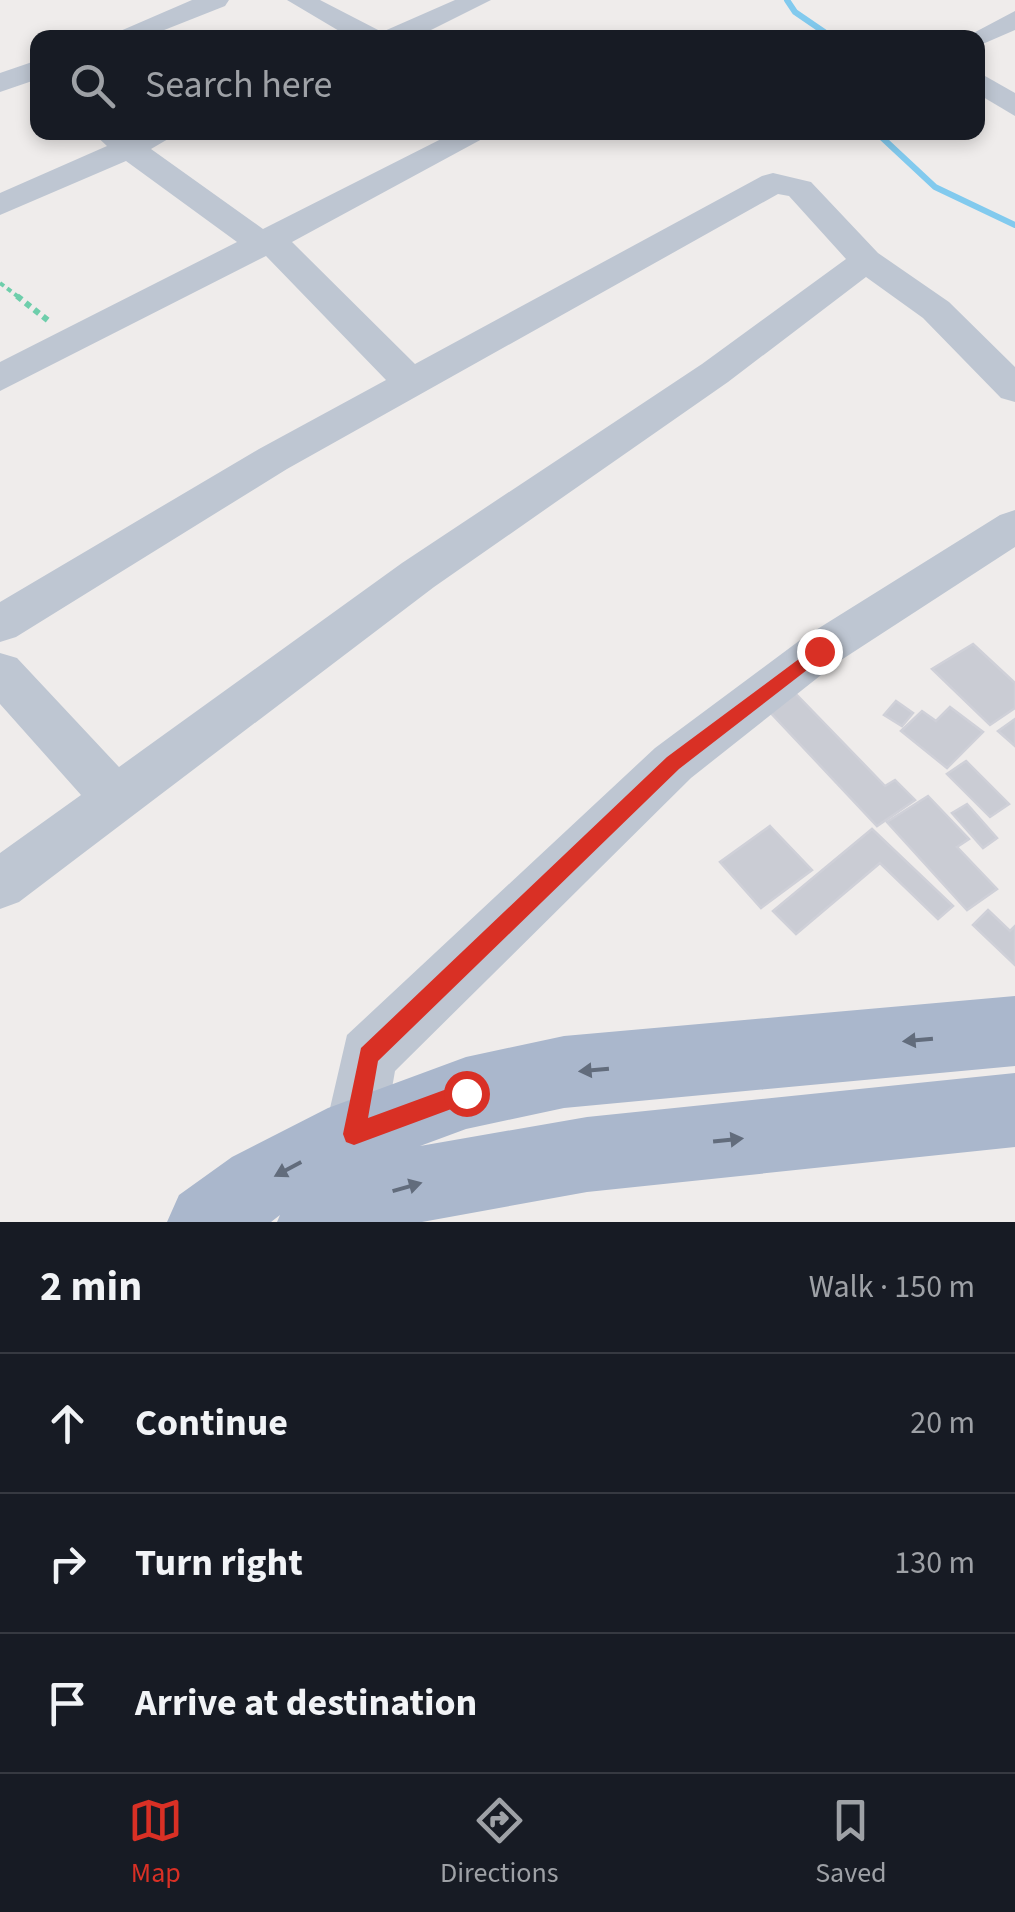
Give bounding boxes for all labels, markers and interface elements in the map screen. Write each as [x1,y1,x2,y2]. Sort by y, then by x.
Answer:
search box [30,30,985,140]
icon: search [65,58,120,113]
text: Search here [145,58,332,112]
route end [797,629,843,675]
one-way arrow [901,1033,933,1049]
one-way arrow [578,1062,610,1078]
route start [444,1071,490,1117]
one-way arrow [712,1132,744,1148]
one-way arrow [273,1160,302,1177]
one-way arrow [392,1179,423,1194]
text: 2 min [40,1257,142,1317]
text: Walk · 150 m [809,1264,975,1310]
icon: ahead [40,1396,95,1451]
text: Continue [135,1396,288,1450]
text: 20 m [910,1400,975,1446]
icon: right [40,1536,95,1591]
text: Turn right [135,1536,303,1590]
text: 130 m [894,1540,975,1586]
icon: arrive [40,1676,95,1731]
text: Arrive at destination [135,1676,477,1730]
tab: Map [128,1793,183,1893]
tab: Directions [440,1793,559,1893]
tab: Saved [815,1793,887,1893]

